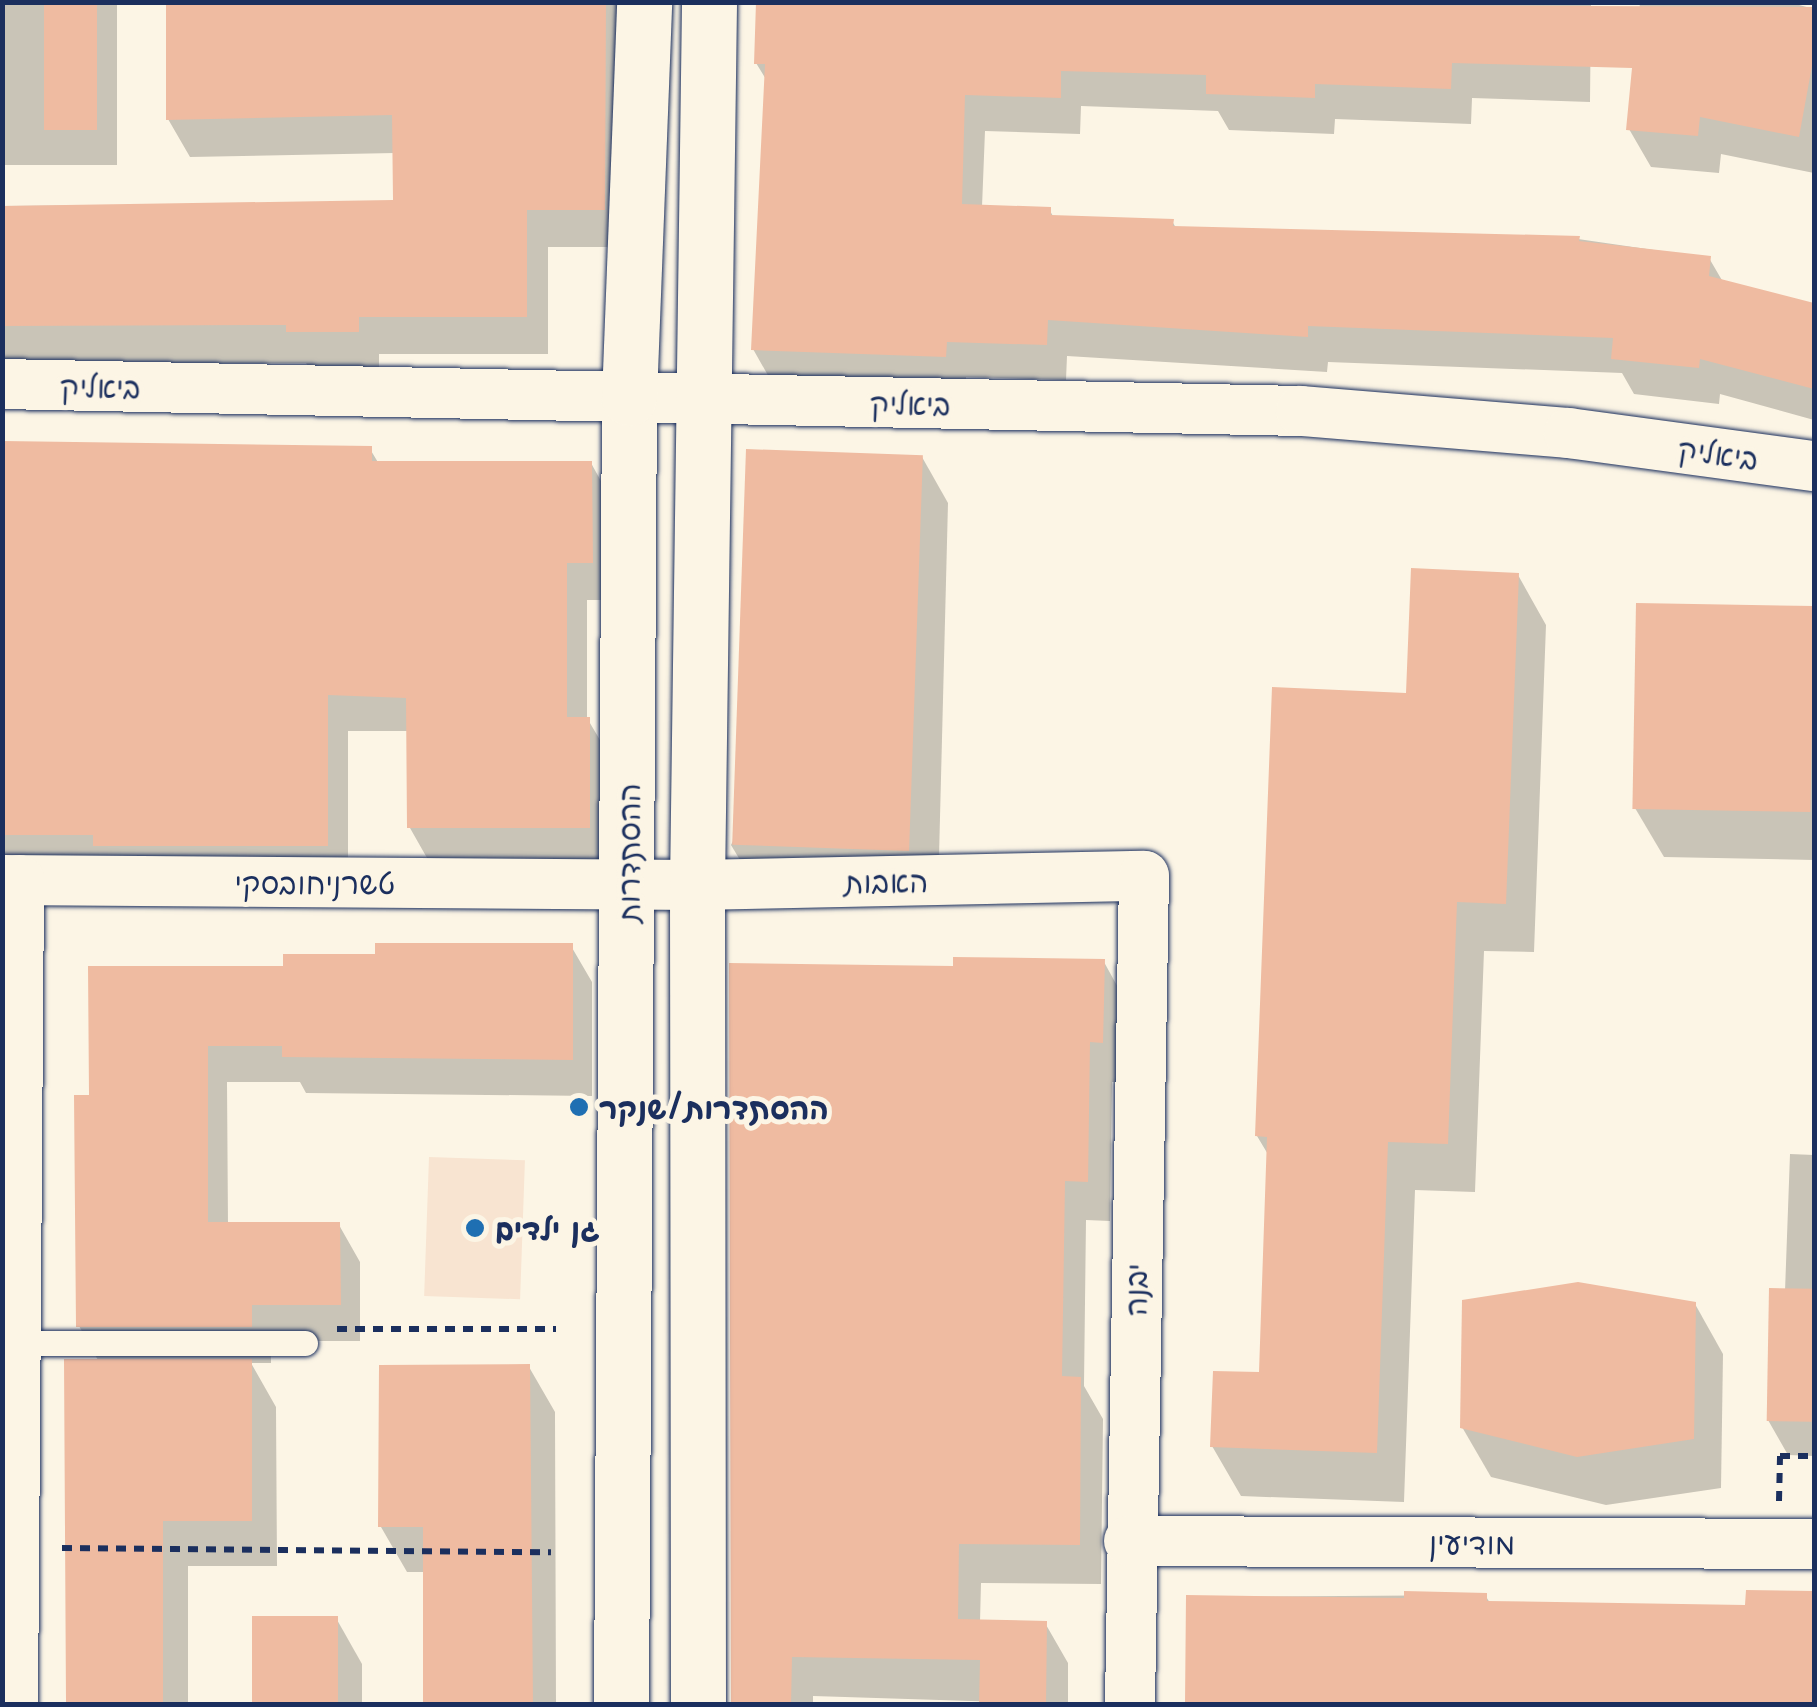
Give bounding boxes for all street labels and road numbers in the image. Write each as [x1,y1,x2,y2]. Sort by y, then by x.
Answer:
street label: ביאליק [59,367,141,405]
street label: ביאליק [869,384,951,422]
street label: ביאליק [1675,430,1761,476]
street label: ההסתדרות [610,783,646,923]
street label: האבות [844,862,928,900]
street label: טשרניחובסקי [235,864,395,900]
street label: יבנה [1117,1263,1153,1317]
street label: מודיעין [1429,1524,1515,1560]

